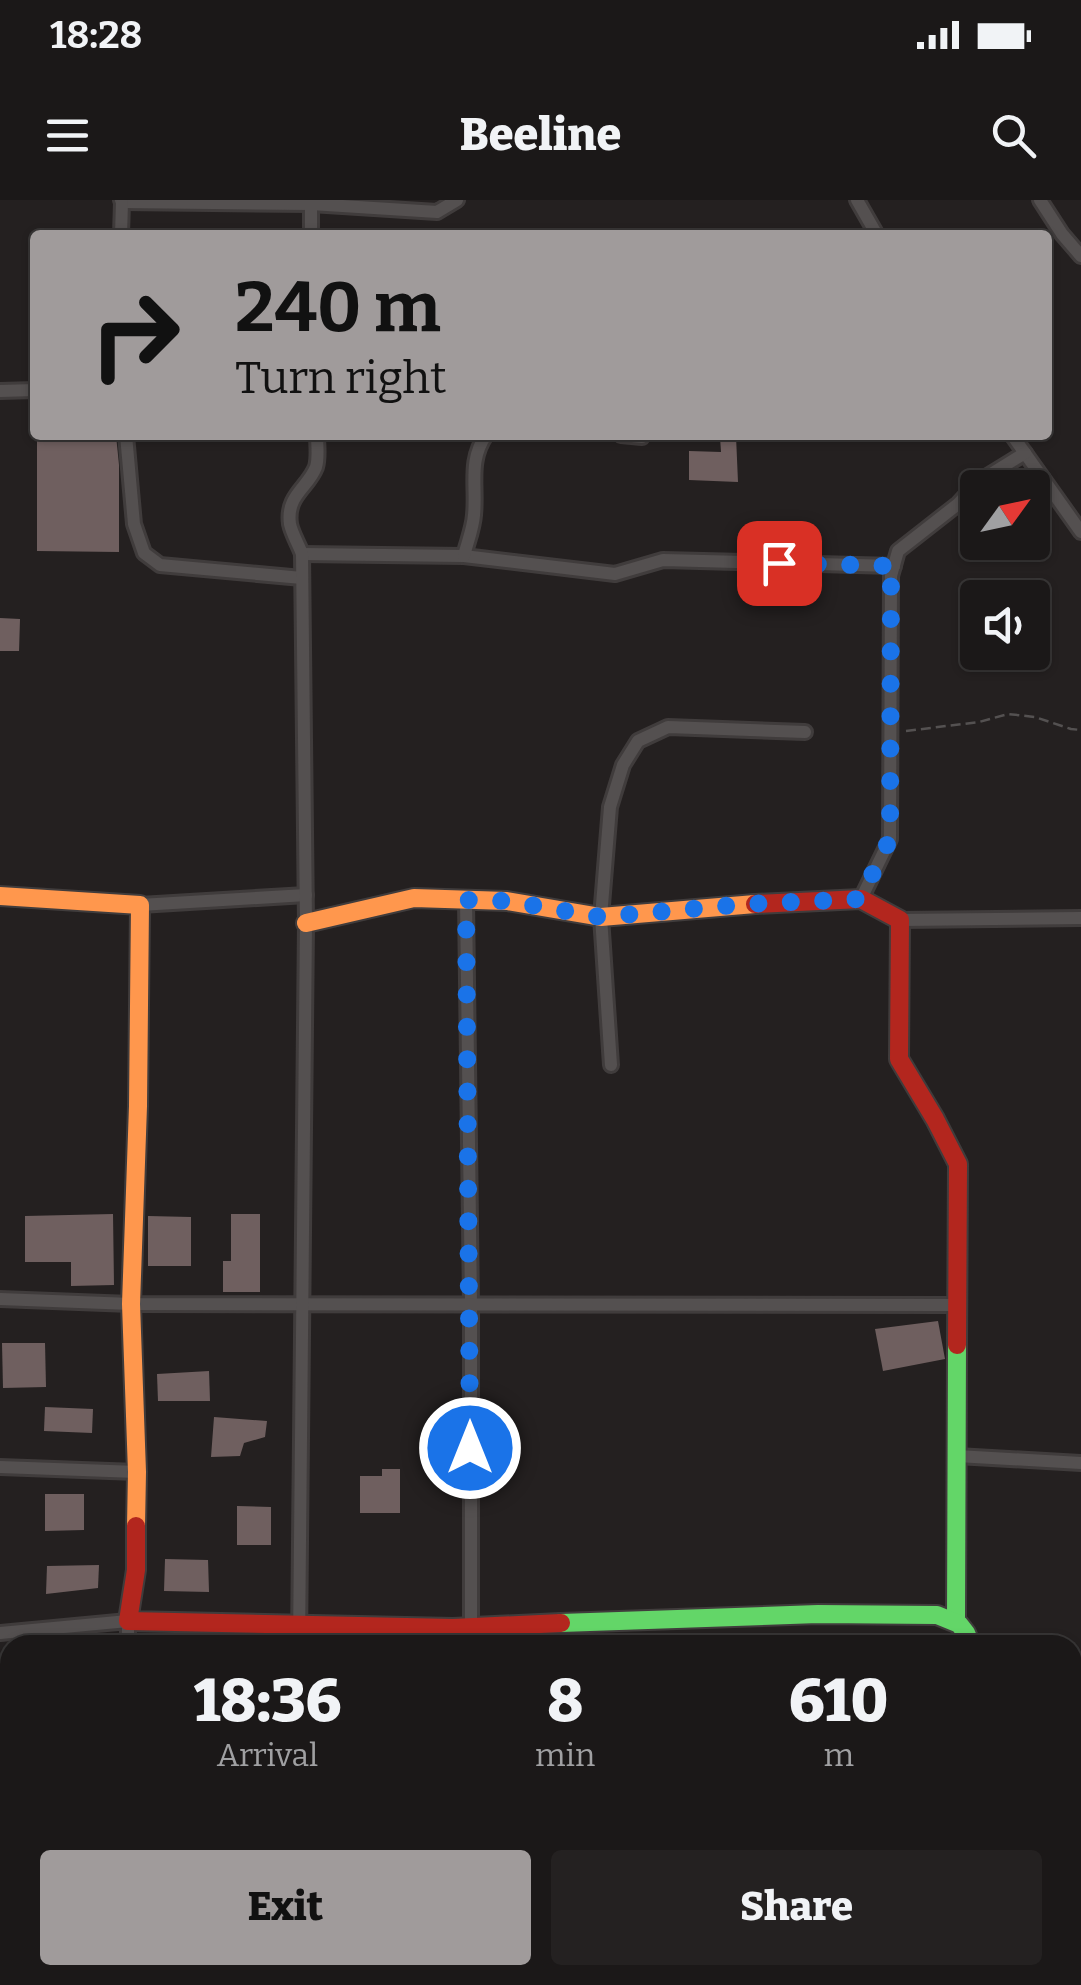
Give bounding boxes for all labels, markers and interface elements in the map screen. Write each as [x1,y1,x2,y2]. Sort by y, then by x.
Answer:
text: 18:28 [50,12,142,58]
icon: menu [40,108,95,163]
text: Beeline [460,108,621,162]
icon: search [986,108,1041,163]
text: 240 m [235,266,441,350]
icon: right [70,270,200,400]
text: Turn right [235,351,447,405]
north arrow [960,470,1050,560]
map controls [960,470,1050,670]
pin [737,521,822,606]
icon: arrive [752,536,807,591]
button: sound [960,580,1050,670]
position arrow [418,1396,522,1500]
text: 18:36 [194,1665,341,1737]
text: 8 [547,1665,583,1737]
text: 610 [789,1665,888,1737]
text: Arrival [217,1736,318,1774]
text: min [535,1736,595,1774]
text: m [823,1736,854,1774]
button: Exit [40,1850,531,1965]
button: Share [551,1850,1042,1965]

